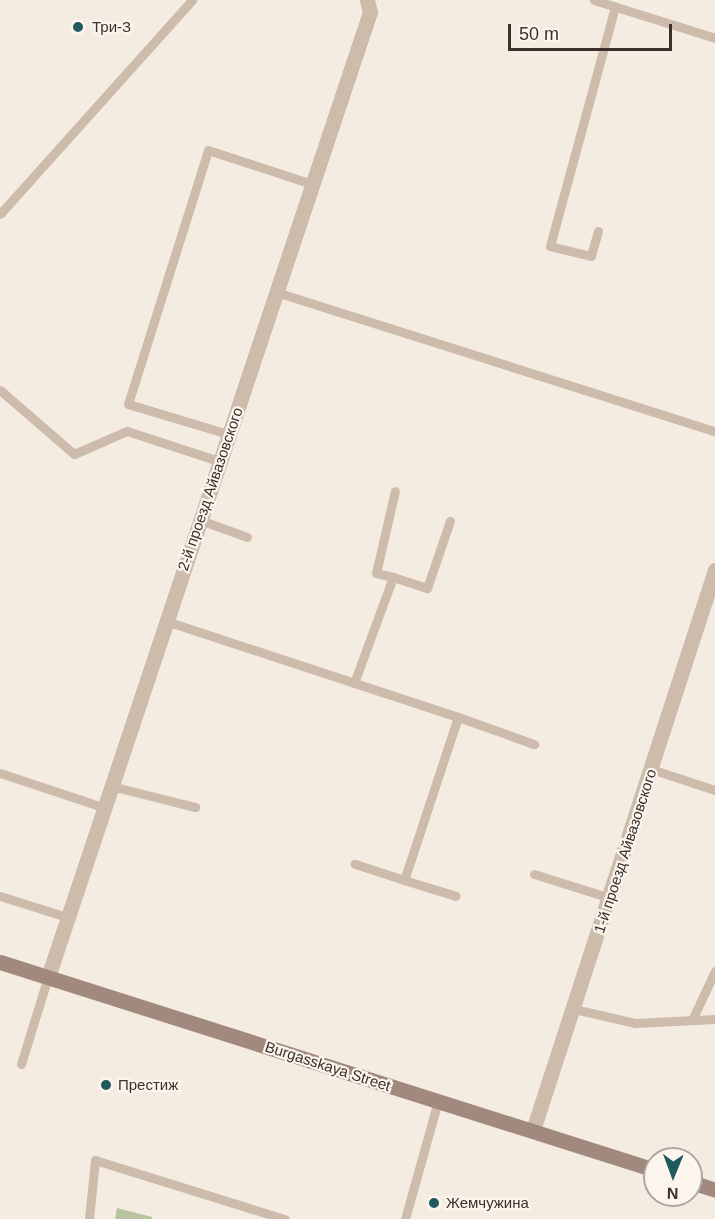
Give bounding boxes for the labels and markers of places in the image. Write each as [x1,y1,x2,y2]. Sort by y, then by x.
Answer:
marker: Три-З [69,18,87,36]
place label: Три-З [92,18,131,36]
place label: Престиж [118,1076,178,1094]
marker: Престиж [99,1078,113,1092]
place label: Жемчужина [446,1194,529,1212]
marker: Жемчужина [427,1196,441,1210]

